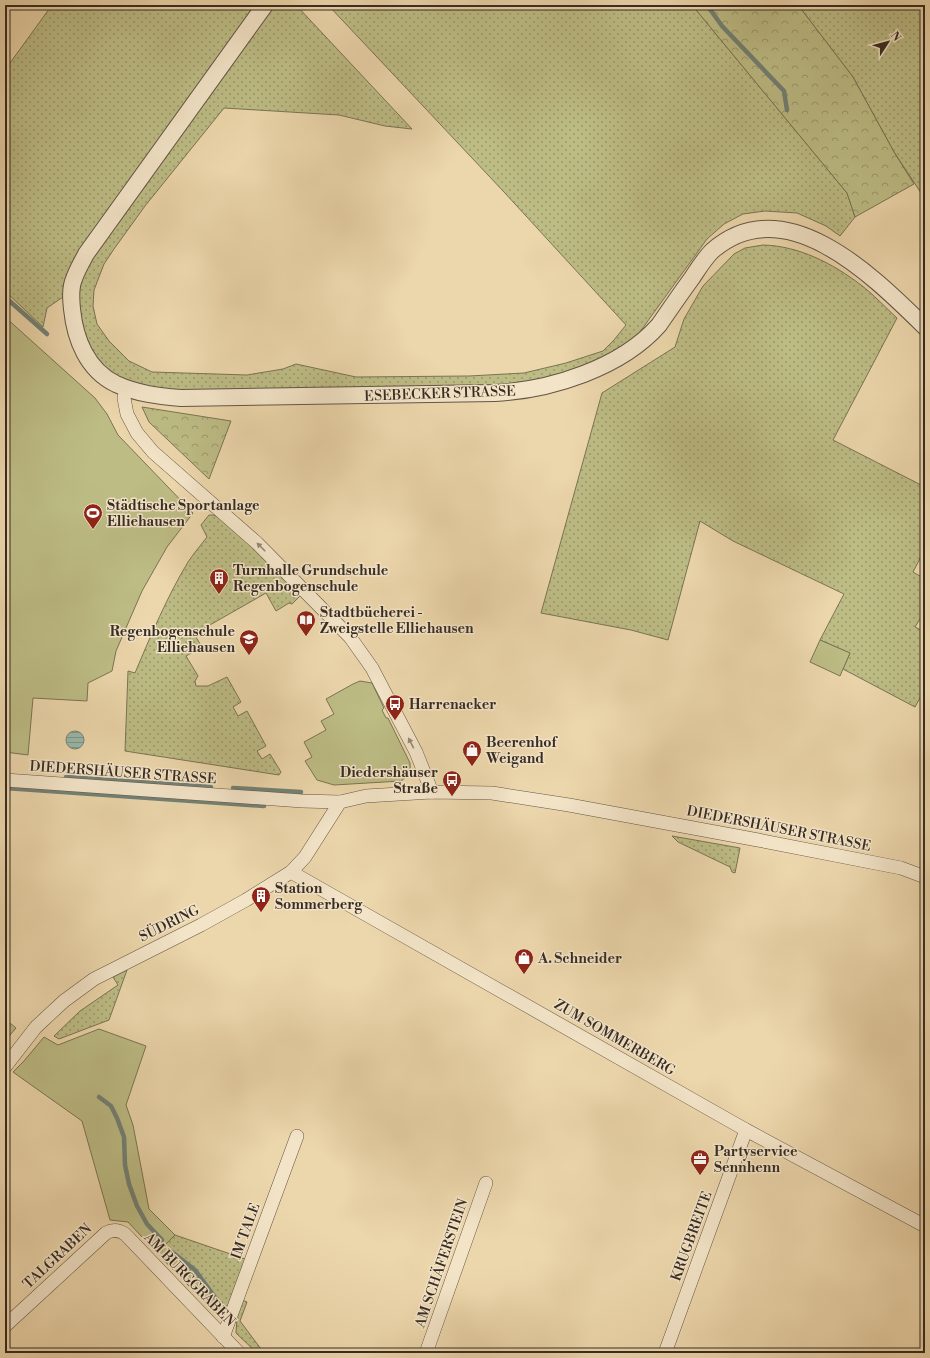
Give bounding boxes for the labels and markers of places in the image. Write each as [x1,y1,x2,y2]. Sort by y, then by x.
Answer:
place label: Städtische Sportanlage Elliehausen [107,497,260,531]
sports icon: Städtische Sportanlage Elliehausen [82,502,104,530]
place label: Turnhalle Grundschule Regenbogenschule [233,562,389,596]
building icon: Turnhalle Grundschule Regenbogenschule [208,567,230,595]
place label: Stadtbücherei - Zweigstelle Elliehausen [320,604,474,638]
library icon: Stadtbücherei - Zweigstelle Elliehausen [295,609,317,637]
place label: Regenbogenschule Elliehausen [110,623,235,657]
school or university icon: Regenbogenschule Elliehausen [238,628,260,656]
bus stop icon: Harrenacker [384,693,406,721]
place label: Harrenacker [409,696,496,714]
place label: Beerenhof Weigand [485,734,558,768]
shop icon: Beerenhof Weigand [461,739,483,767]
place label: Diedershäuser Straße [340,764,438,798]
bus stop icon: Diedershäuser Straße [441,769,463,797]
place label: Station Sommerberg [275,880,363,914]
building icon: Station Sommerberg [250,885,272,913]
shop icon: A. Schneider [513,947,535,975]
place label: A. Schneider [537,950,622,968]
place label: Partyservice Sennhenn [714,1143,798,1177]
office icon: Partyservice Sennhenn [689,1148,711,1176]

